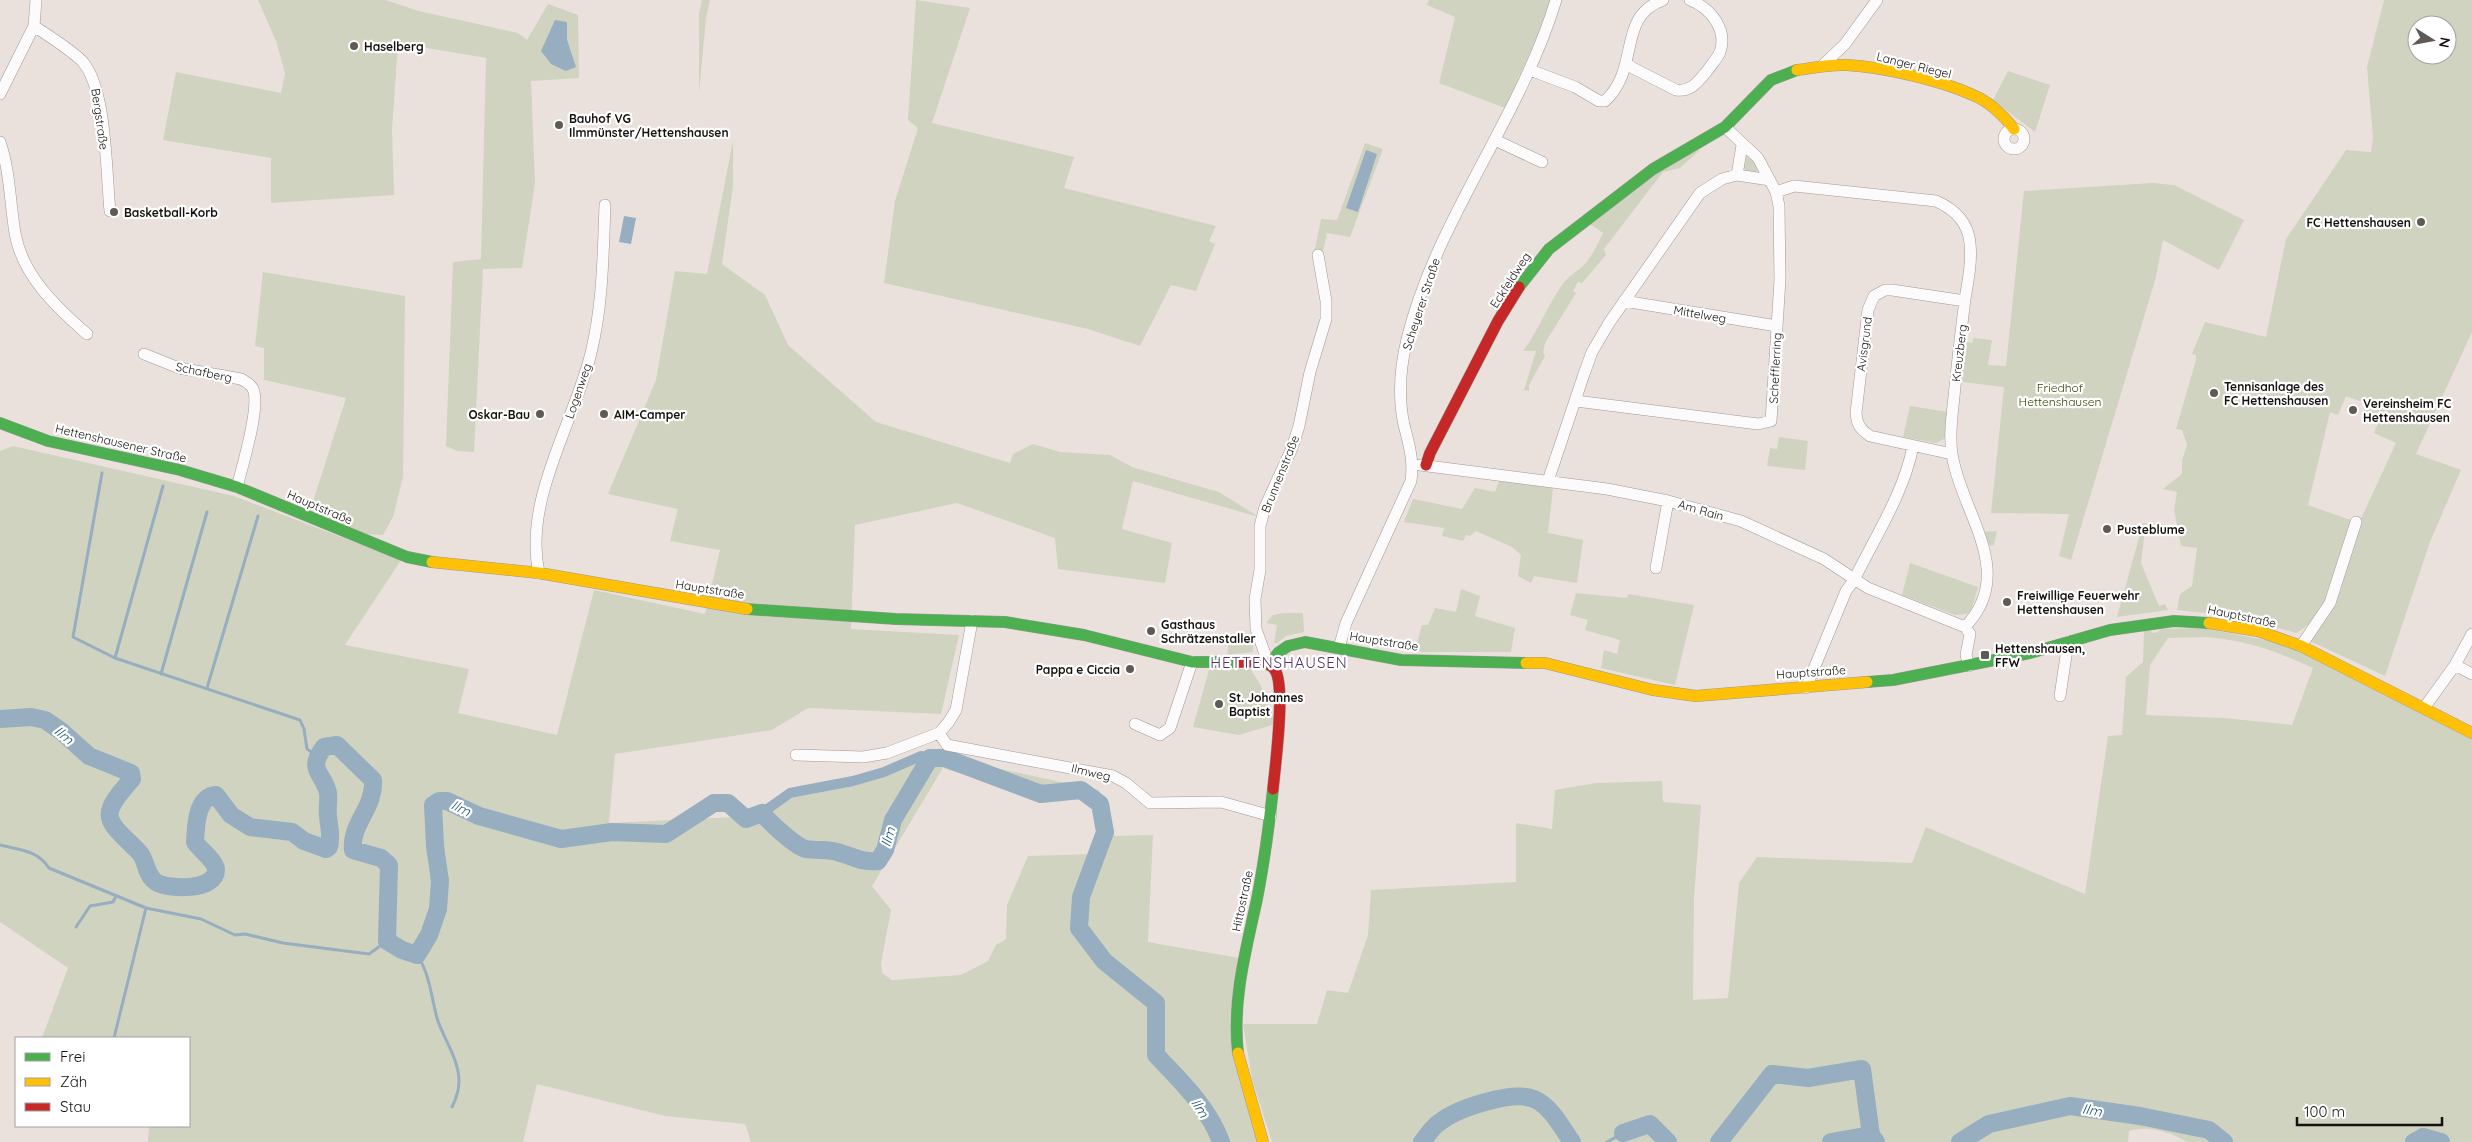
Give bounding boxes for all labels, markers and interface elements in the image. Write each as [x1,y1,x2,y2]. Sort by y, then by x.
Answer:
north arrow [2407,15,2457,65]
text: N [2435,36,2455,49]
place label: Haselberg [364,39,424,54]
marker: Haselberg [348,40,360,52]
street label: Langer Riegel [1875,48,1953,82]
street label: Bergstraße [88,87,112,151]
place label: Bauhof VG Ilmmünster/Hettenshausen [569,111,729,140]
marker: Bauhof VG Ilmmünster/Hettenshausen [553,119,565,131]
place label: Basketball-Korb [124,205,218,220]
marker: Basketball-Korb [108,206,120,218]
place label: FC Hettenshausen [2306,215,2411,230]
marker: FC Hettenshausen [2415,216,2427,228]
street label: Eckfeldweg [1487,249,1533,311]
street label: Scheyerer Straße [1399,256,1443,352]
street label: Mittelweg [1673,302,1727,326]
street label: Avisgrund [1853,316,1875,372]
street label: Kreuzberg [1948,323,1970,383]
street label: Schefflerring [1766,332,1784,404]
street label: Schafberg [174,359,234,385]
street label: Logenweg [561,361,595,421]
place label: Tennisanlage des FC Hettenshausen [2224,379,2329,408]
park label: Friedhof Hettenshausen [2019,380,2101,409]
marker: Tennisanlage des FC Hettenshausen [2208,387,2220,399]
place label: Vereinsheim FC Hettenshausen [2363,396,2452,425]
marker: Vereinsheim FC Hettenshausen [2347,404,2359,416]
place label: Oskar-Bau [469,407,530,422]
place label: AIM-Camper [614,407,686,422]
marker: Oskar-Bau [534,408,546,420]
marker: AIM-Camper [598,408,610,420]
street label: Hettenshausener Straße [54,421,188,465]
street label: Brunnenstraße [1258,433,1302,515]
street label: Hauptstraße [285,486,355,528]
street label: Am Rain [1676,496,1726,524]
place label: Pusteblume [2117,522,2185,537]
marker: Pusteblume [2101,523,2113,535]
street label: Hauptstraße [674,576,746,602]
place label: Freiwillige Feuerwehr Hettenshausen [2017,588,2140,617]
marker: Freiwillige Feuerwehr Hettenshausen [2001,596,2013,608]
street label: Hauptstraße [2206,601,2278,631]
place label: Gasthaus Schrätzenstaller [1161,617,1256,646]
marker: Gasthaus Schrätzenstaller [1145,625,1157,637]
street label: Hauptstraße [1348,628,1420,654]
place label: Hettenshausen, FFW [1995,641,2085,670]
marker: Hettenshausen, FFW [1979,649,1991,661]
district label: HETTENSHAUSEN [1210,653,1348,672]
place label: Pappa e Ciccia [1036,662,1120,677]
street label: Hauptstraße [1776,662,1847,682]
marker: Pappa e Ciccia [1124,663,1136,675]
place label: St. Johannes Baptist [1229,690,1303,719]
marker: St. Johannes Baptist [1213,698,1225,710]
water label: Ilm [51,722,77,748]
street label: Ilmweg [1070,760,1112,784]
water label: Ilm [448,796,474,820]
water label: Ilm [877,825,899,849]
street label: Hittostraße [1228,869,1256,933]
legend [15,1037,190,1127]
text: Frei [60,1047,86,1066]
text: Zäh [60,1072,87,1091]
scale bar [2297,1094,2442,1126]
water label: Ilm [1187,1095,1213,1121]
text: Stau [60,1097,91,1116]
water label: Ilm [2081,1099,2103,1121]
text: 100 m [2304,1102,2345,1121]

